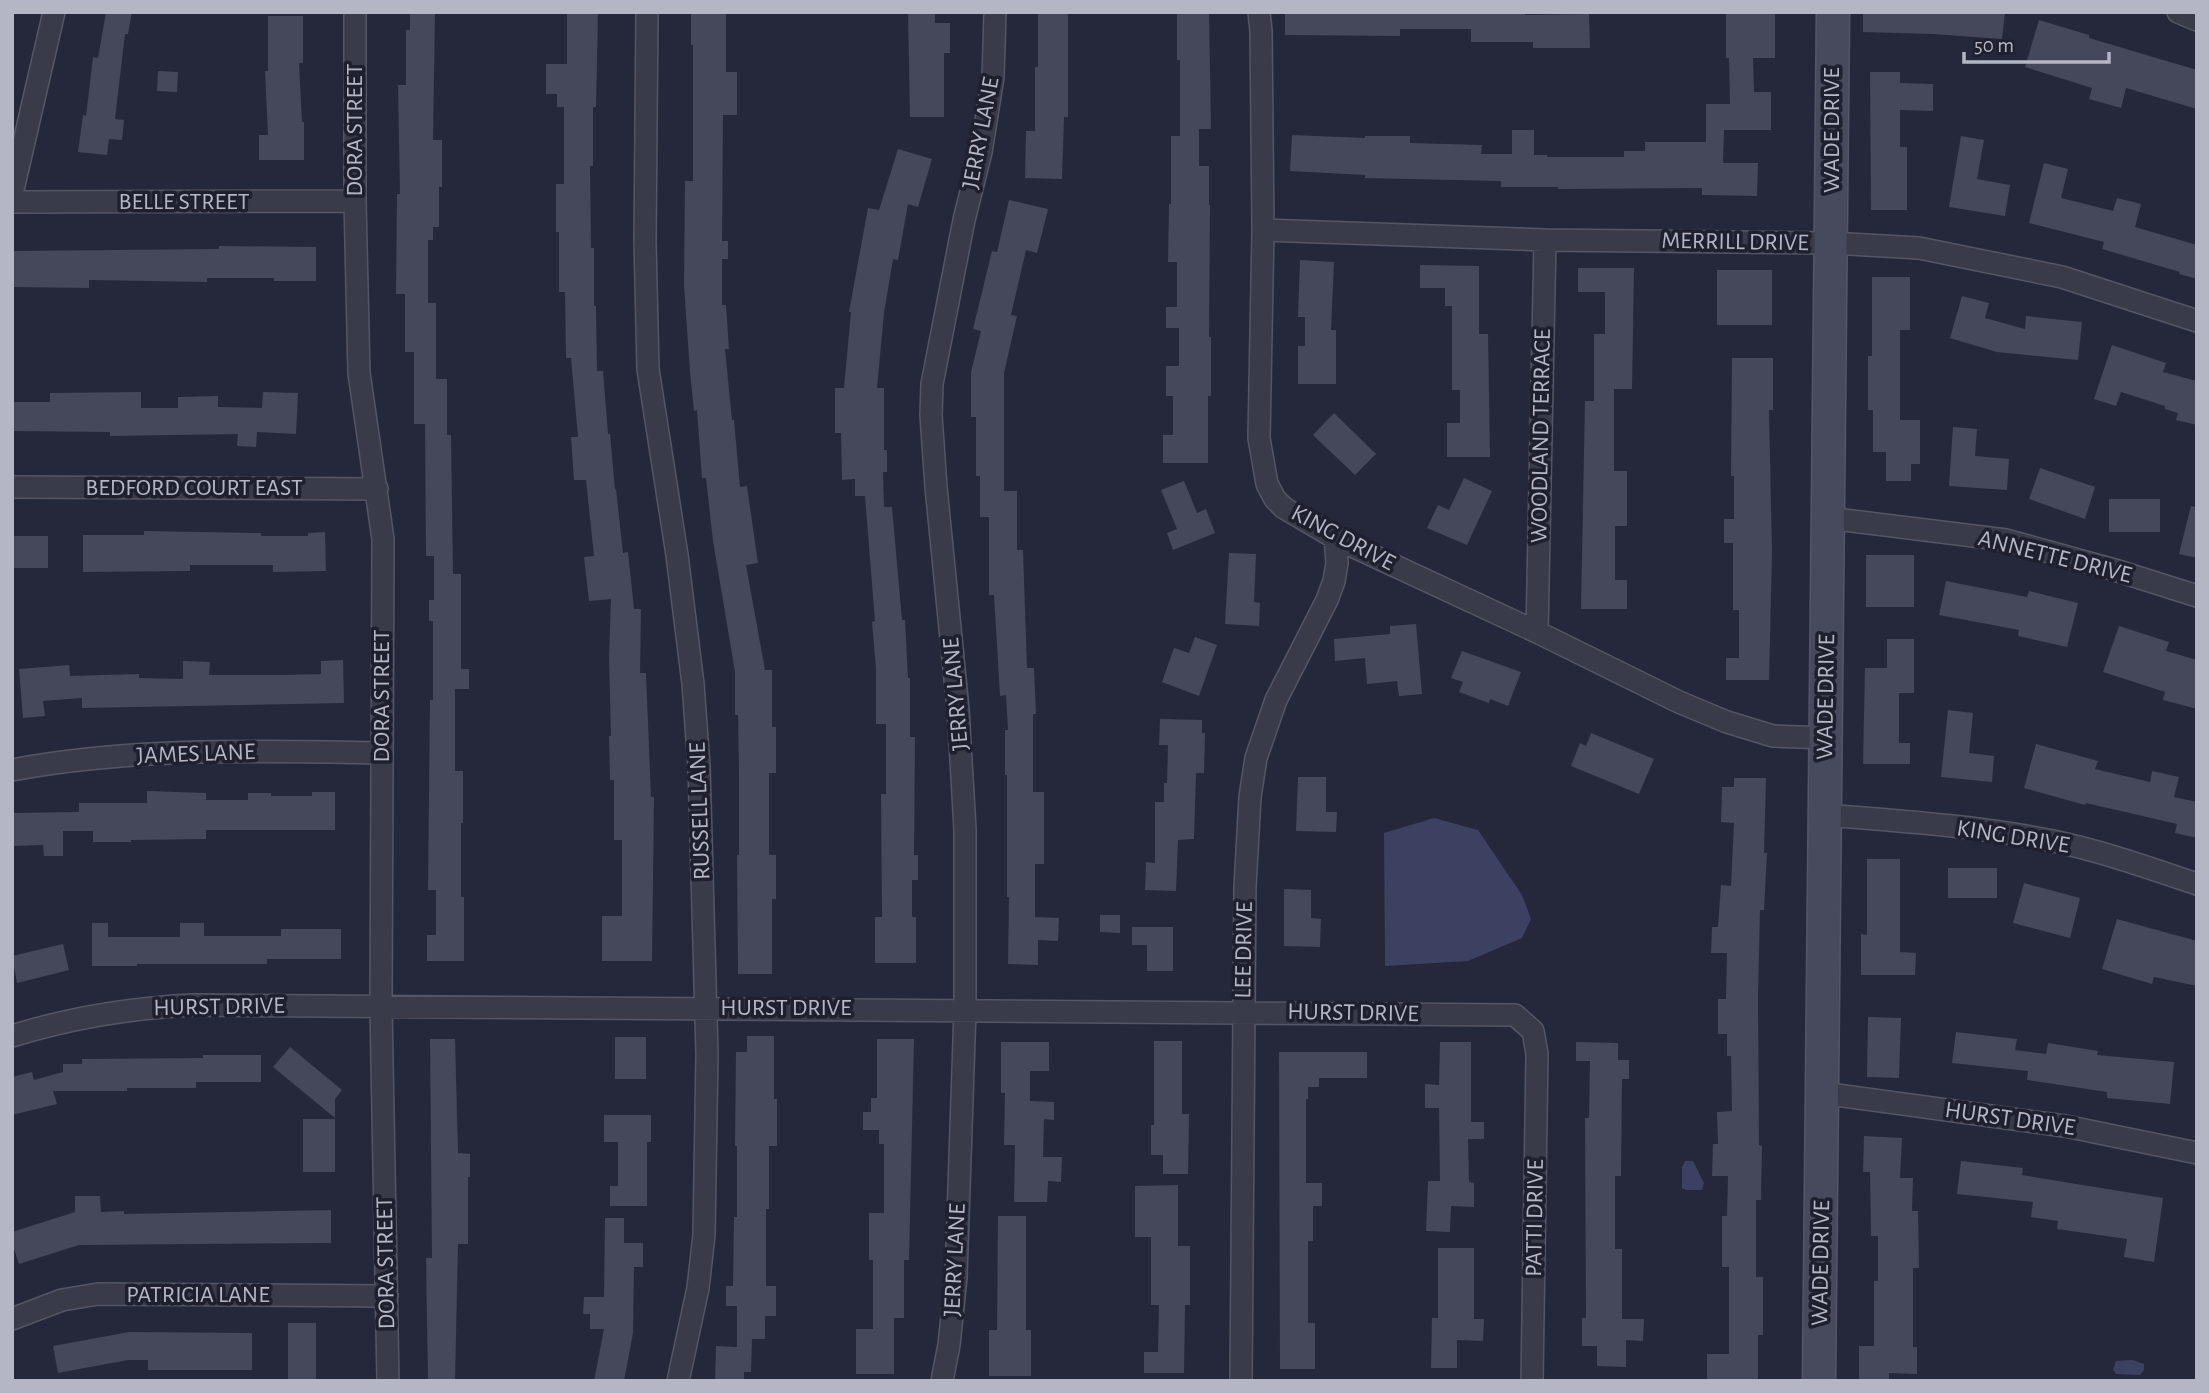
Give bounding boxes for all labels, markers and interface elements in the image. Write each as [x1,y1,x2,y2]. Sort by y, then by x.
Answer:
scale bar [1964,21,2109,65]
text: 50 m [1974,35,2014,56]
street label: DORA STREET [343,63,367,196]
street label: WADE DRIVE [1820,67,1844,193]
street label: JERRY LANE [958,75,1004,191]
street label: BELLE STREET [119,190,250,214]
street label: MERRILL DRIVE [1661,229,1809,255]
street label: WOODLAND TERRACE [1527,328,1555,543]
street label: BEDFORD COURT EAST [85,476,303,500]
street label: KING DRIVE [1287,501,1399,576]
street label: ANNETTE DRIVE [1976,526,2135,588]
street label: DORA STREET [370,629,394,762]
street label: WADE DRIVE [1813,633,1839,760]
street label: JERRY LANE [939,636,973,752]
street label: JAMES LANE [136,740,256,768]
street label: RUSSELL LANE [686,741,714,880]
street label: KING DRIVE [1955,816,2072,858]
street label: LEE DRIVE [1231,901,1257,999]
street label: HURST DRIVE [153,994,285,1020]
street label: HURST DRIVE [720,996,852,1020]
street label: HURST DRIVE [1287,1000,1419,1026]
street label: HURST DRIVE [1943,1098,2077,1140]
street label: PATTI DRIVE [1522,1159,1548,1277]
street label: DORA STREET [373,1196,399,1330]
street label: WADE DRIVE [1808,1199,1834,1326]
street label: JERRY LANE [940,1202,970,1317]
street label: PATRICIA LANE [126,1283,270,1307]

